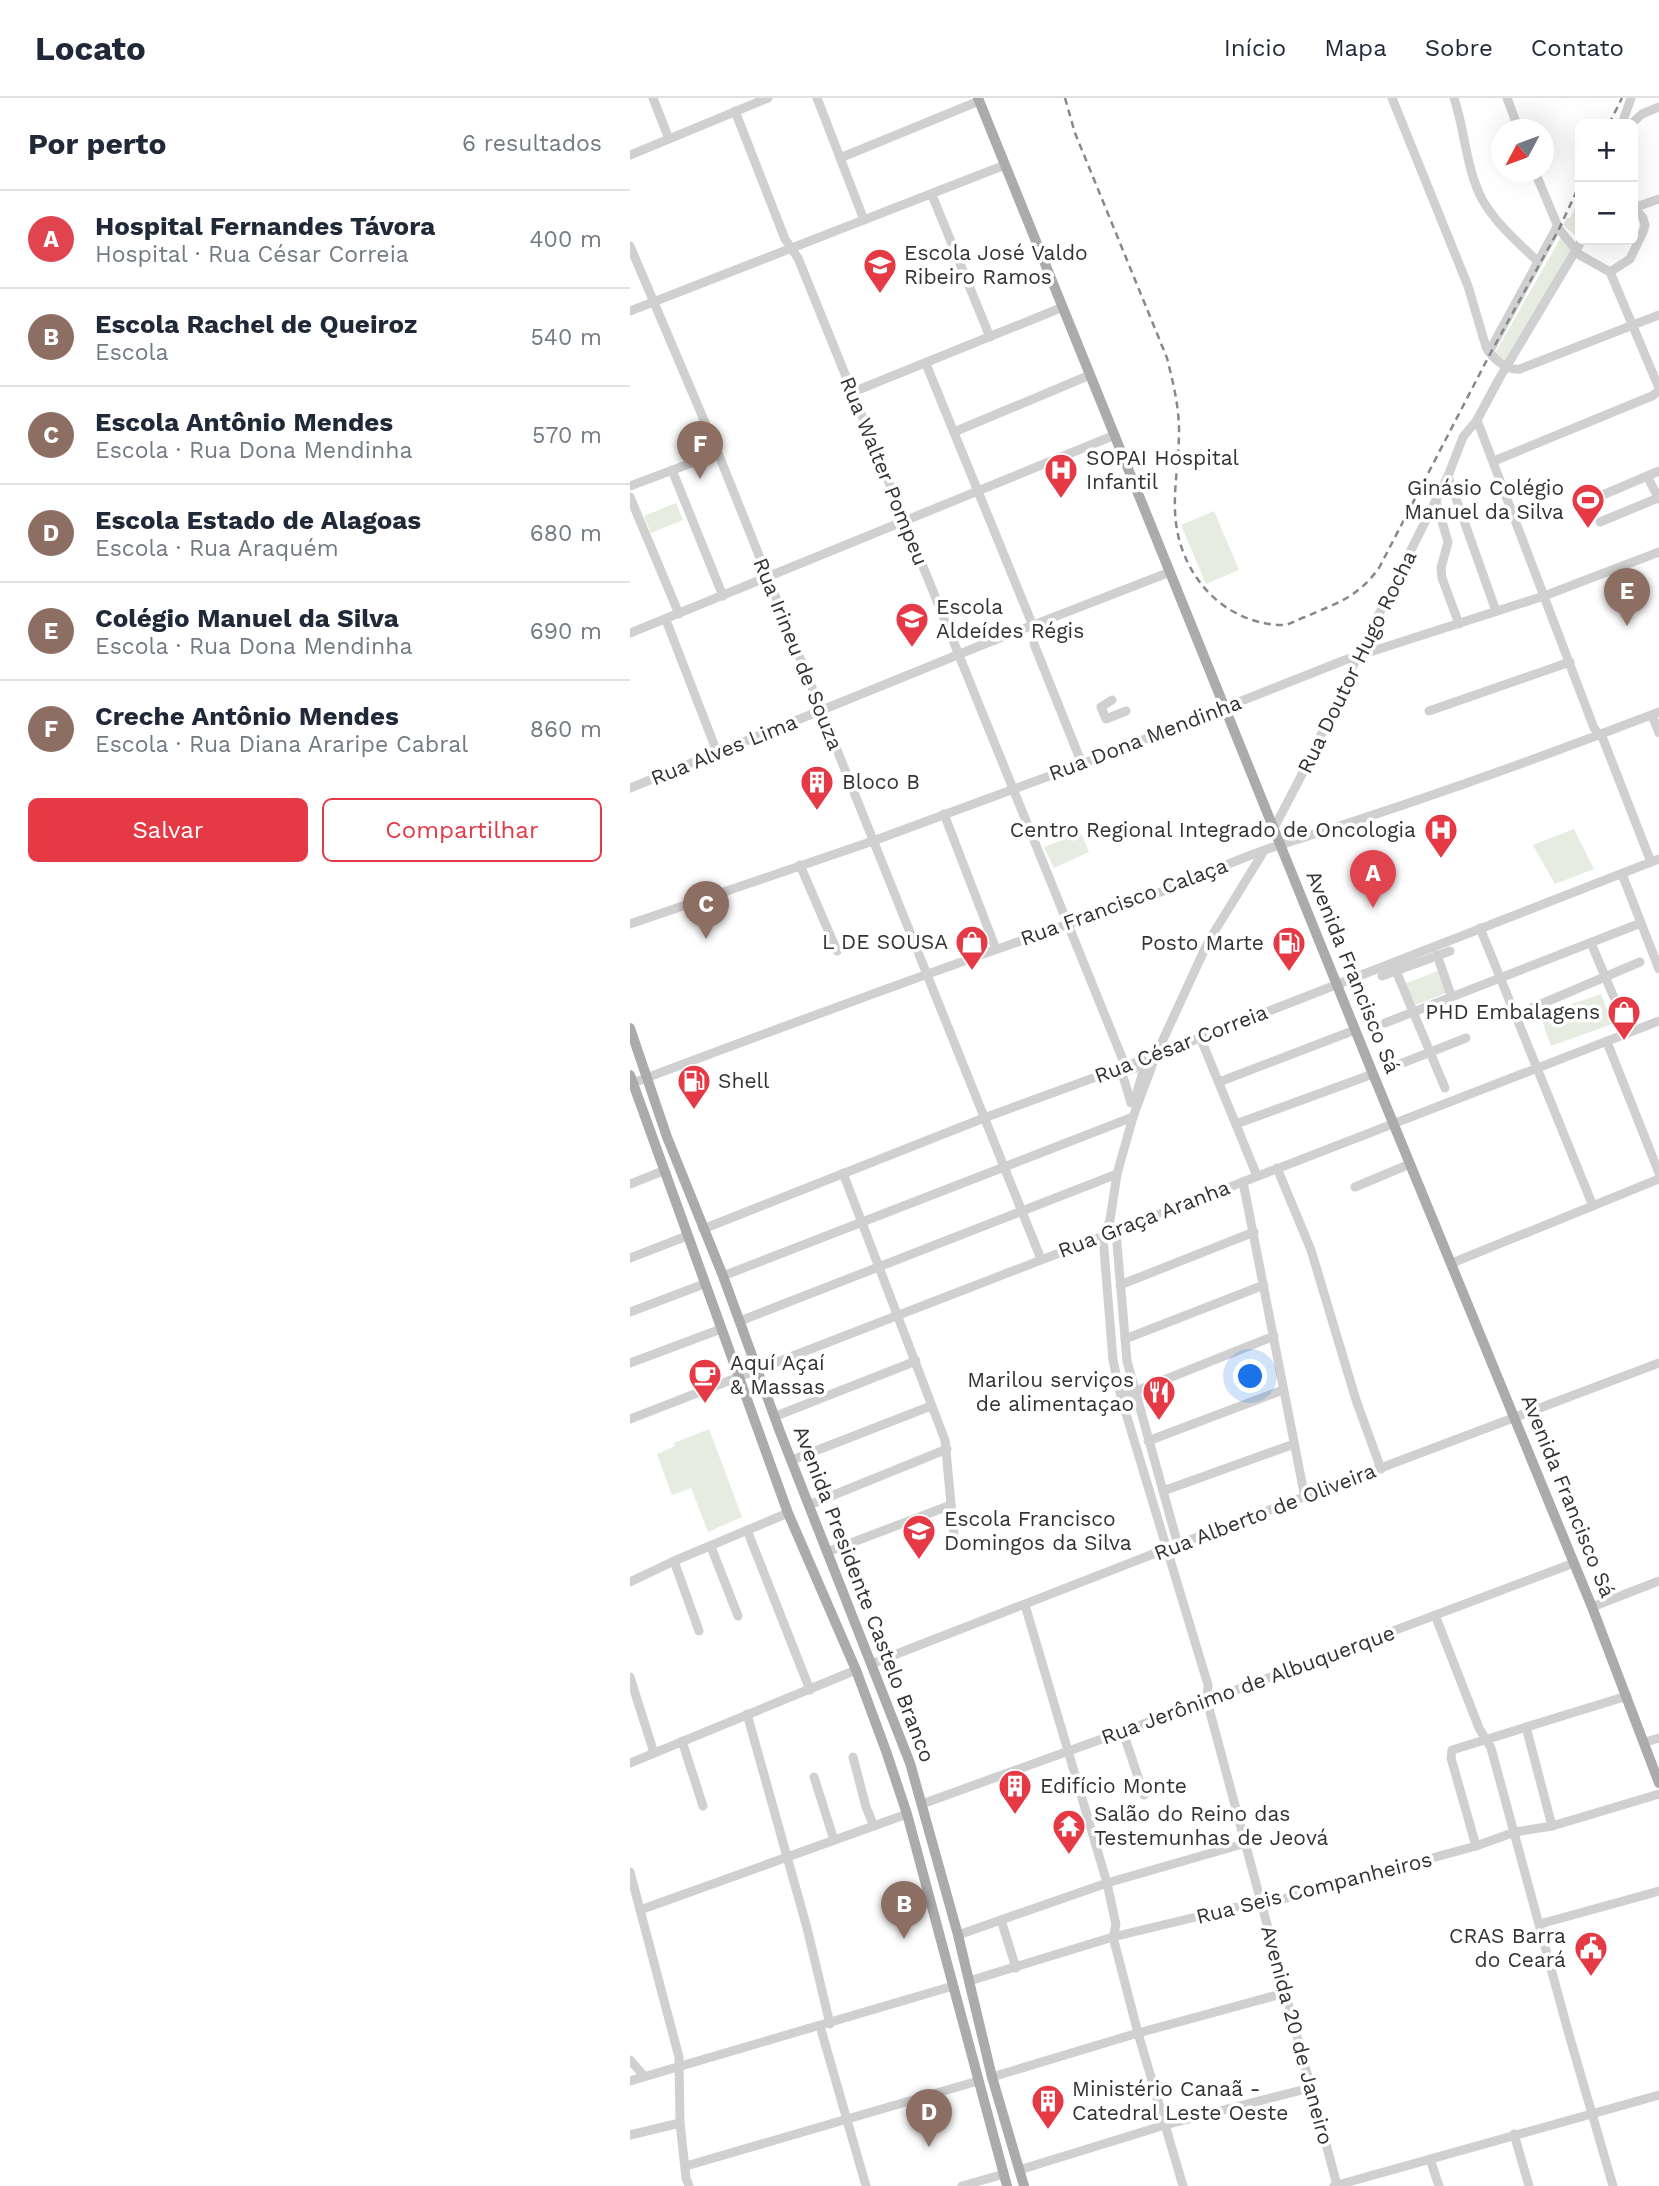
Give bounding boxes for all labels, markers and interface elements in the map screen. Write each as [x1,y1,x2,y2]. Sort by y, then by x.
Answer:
text: Locato [35,29,146,68]
text: Início [1224,34,1286,62]
text: Mapa [1324,34,1387,62]
text: Sobre [1425,34,1493,62]
text: Contato [1531,34,1624,62]
north arrow [1491,119,1554,182]
map controls [1575,119,1638,245]
button: + [1575,119,1638,182]
text: Por perto [28,126,166,161]
text: 6 resultados [462,130,602,157]
button: − [1575,182,1638,245]
text: Hospital Fernandes Távora [95,211,435,241]
text: A [43,226,59,253]
text: 400 m [530,226,602,253]
place label: Escola José Valdo Ribeiro Ramos [904,240,1088,289]
text: Hospital · Rua César Correia [95,241,409,268]
school or university icon: Escola José Valdo Ribeiro Ramos [861,246,899,295]
text: Escola Rachel de Queiroz [95,309,417,339]
text: B [43,324,59,351]
text: 540 m [530,324,602,351]
text: Escola [95,339,169,366]
street label: Rua Walter Pompeu [835,373,934,569]
text: Escola Antônio Mendes [95,407,393,437]
pin: F [677,421,723,479]
text: C [43,422,59,449]
text: 570 m [532,422,602,449]
text: Escola · Rua Dona Mendinha [95,437,412,464]
place label: SOPAI Hospital Infantil [1086,445,1240,494]
hospital icon: SOPAI Hospital Infantil [1042,451,1080,500]
place label: Ginásio Colégio Manuel da Silva [1404,475,1564,524]
sports icon: Ginásio Colégio Manuel da Silva [1569,481,1607,530]
text: Escola Estado de Alagoas [95,505,421,535]
text: D [43,520,59,547]
text: 680 m [530,520,602,547]
text: Escola · Rua Araquém [95,535,339,562]
street label: Rua Doutor Hugo Rocha [1292,546,1421,777]
street label: Rua Irineu de Souza [748,554,849,754]
pin: E [1604,568,1650,626]
place label: Escola Aldeídes Régis [936,594,1084,643]
school or university icon: Escola Aldeídes Régis [893,600,931,649]
text: Colégio Manuel da Silva [95,603,399,633]
text: E [44,618,58,645]
text: 690 m [530,618,602,645]
text: Escola · Rua Dona Mendinha [95,633,412,660]
street label: Rua Dona Mendinha [1045,689,1245,786]
text: Creche Antônio Mendes [95,701,399,731]
street label: Rua Alves Lima [647,709,801,790]
text: F [44,716,58,743]
text: 860 m [530,716,602,743]
text: Escola · Rua Diana Araripe Cabral [95,731,468,758]
building icon: Bloco B [798,763,836,812]
place label: Bloco B [842,769,920,794]
button: Salvar [28,798,308,862]
button: Compartilhar [322,798,602,862]
hospital icon: Centro Regional Integrado de Oncologia [1422,811,1460,860]
place label: Centro Regional Integrado de Oncologia [1010,817,1416,842]
pin: A [1350,850,1396,908]
street label: Rua Francisco Calaça [1017,852,1231,951]
street label: Avenida Francisco Sá [1301,867,1405,1077]
pin: C [683,881,729,939]
shop icon: L DE SOUSA [953,923,991,972]
fuel station icon: Posto Marte [1270,924,1308,973]
place label: L DE SOUSA [822,929,948,954]
place label: Posto Marte [1141,930,1264,955]
shop icon: PHD Embalagens [1605,993,1643,1042]
street label: Rua César Correia [1091,999,1271,1088]
place label: PHD Embalagens [1425,999,1600,1024]
fuel station icon: Shell [675,1062,713,1111]
place label: Shell [718,1068,770,1093]
street label: Rua Graça Aranha [1054,1174,1233,1263]
place label: Aquí Açaí & Massas [730,1350,825,1399]
cafe icon: Aquí Açaí & Massas [686,1356,724,1405]
your location [1233,1359,1267,1393]
place label: Marilou serviços de alimentaçao [967,1367,1134,1416]
restaurant icon: Marilou serviços de alimentaçao [1140,1373,1178,1422]
street label: Avenida Francisco Sá [1516,1391,1621,1601]
street label: Avenida Presidente Castelo Branco [789,1422,940,1766]
street label: Rua Alberto de Oliveira [1150,1458,1379,1565]
place label: Escola Francisco Domingos da Silva [944,1506,1132,1555]
school or university icon: Escola Francisco Domingos da Silva [900,1512,938,1561]
street label: Rua Jerônimo de Albuquerque [1098,1620,1398,1749]
building icon: Edifício Monte [996,1767,1034,1816]
place label: Edifício Monte [1040,1773,1187,1798]
place label: Salão do Reino das Testemunhas de Jeová [1094,1801,1329,1850]
temple icon: Salão do Reino das Testemunhas de Jeová [1050,1807,1088,1856]
street label: Rua Seis Companheiros [1193,1846,1434,1929]
pin: B [881,1881,927,1939]
street label: Avenida 20 de Janeiro [1256,1923,1339,2147]
place label: CRAS Barra do Ceará [1449,1923,1566,1972]
public building icon: CRAS Barra do Ceará [1572,1929,1610,1978]
place label: Ministério Canaã - Catedral Leste Oeste [1072,2076,1288,2125]
building icon: Ministério Canaã - Catedral Leste Oeste [1029,2082,1067,2131]
pin: D [906,2089,952,2147]

